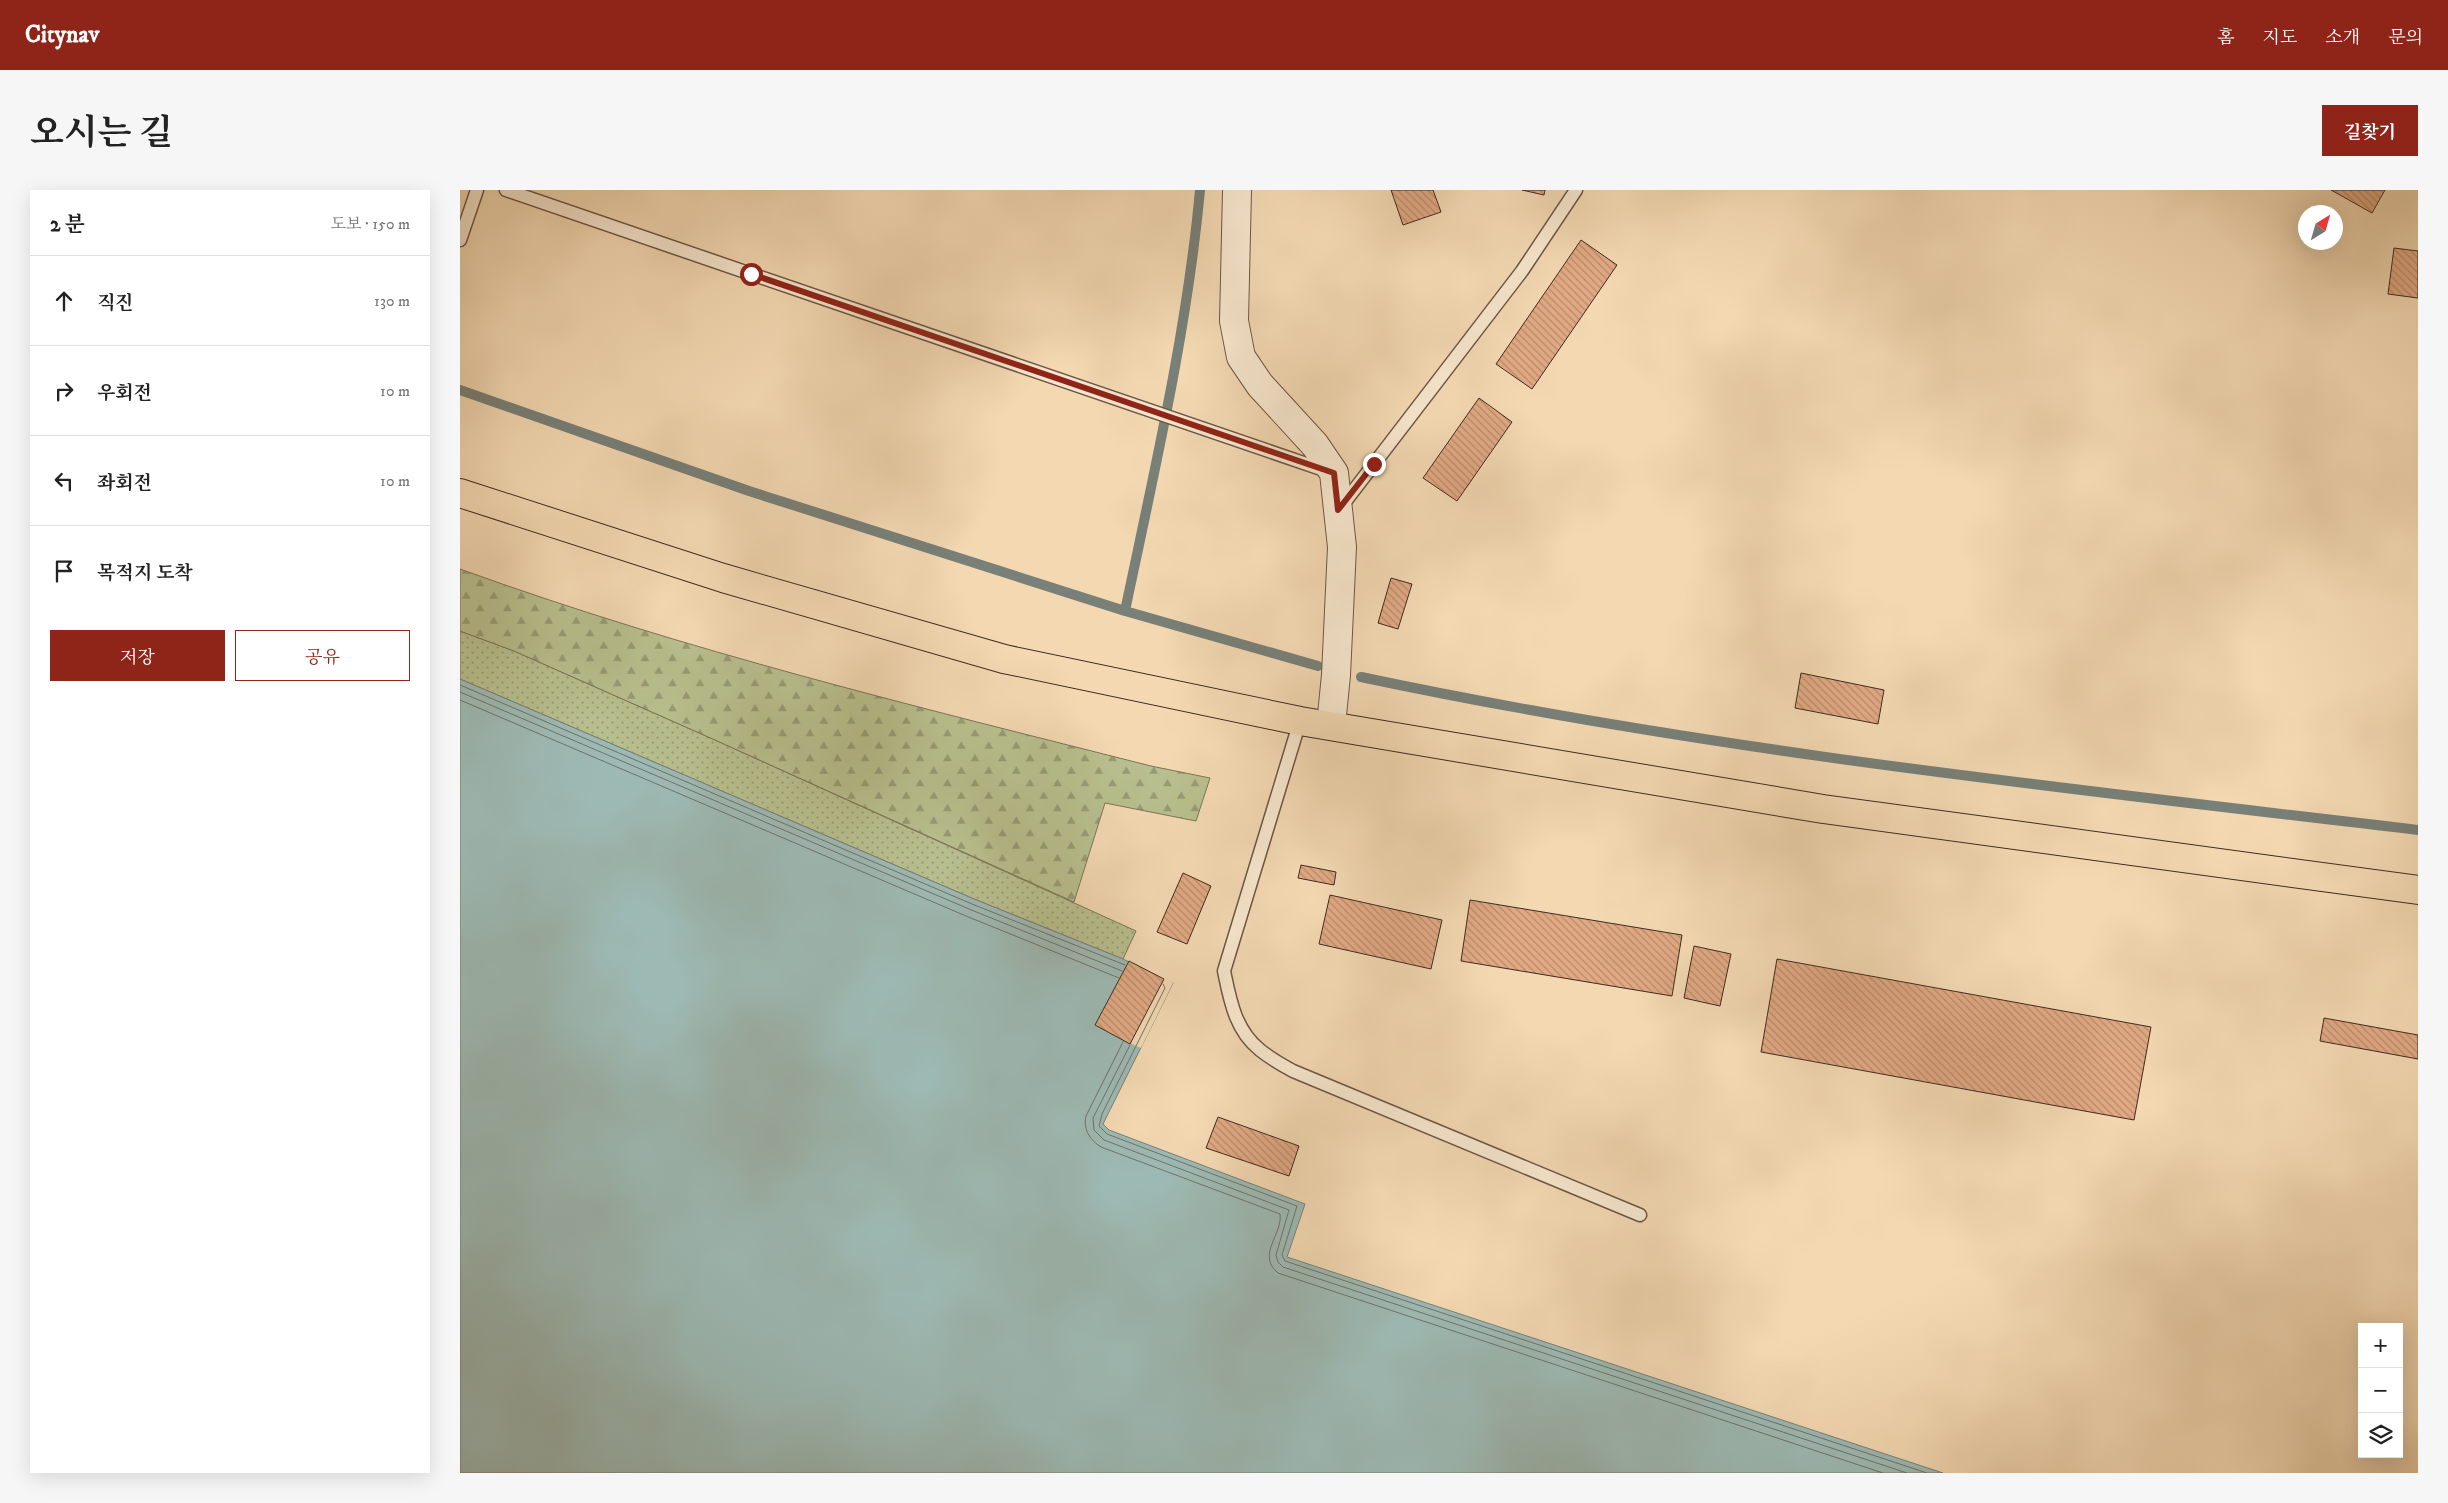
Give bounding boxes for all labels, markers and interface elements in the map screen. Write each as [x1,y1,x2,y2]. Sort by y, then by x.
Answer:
text: Citynav [25,20,99,50]
text: 홈 [2217,27,2235,49]
text: 지도 [2263,27,2297,49]
text: 소개 [2325,27,2360,49]
text: 문의 [2388,27,2423,49]
button: 길찾기 [2322,105,2418,156]
text: 오시는 길 [30,112,173,156]
north arrow [2298,205,2343,250]
text: 2 분 [50,212,85,238]
text: 도보 · 150 m [331,214,410,234]
route start [740,263,763,286]
icon: ahead [50,287,78,315]
text: 130 m [374,291,410,311]
text: 직진 [97,292,134,315]
icon: right [50,377,78,405]
text: 10 m [380,381,410,401]
text: 우회전 [97,382,152,405]
route end [1363,453,1386,476]
icon: left [50,467,78,495]
text: 10 m [380,471,410,491]
text: 좌회전 [97,472,152,495]
icon: arrive [50,557,78,585]
text: 목적지 도착 [97,562,193,585]
button: 저장 [50,630,225,681]
button: 공유 [235,630,410,681]
map controls [2358,1323,2403,1458]
button: + [2358,1323,2403,1368]
button: − [2358,1368,2403,1413]
button: layers [2358,1413,2403,1458]

